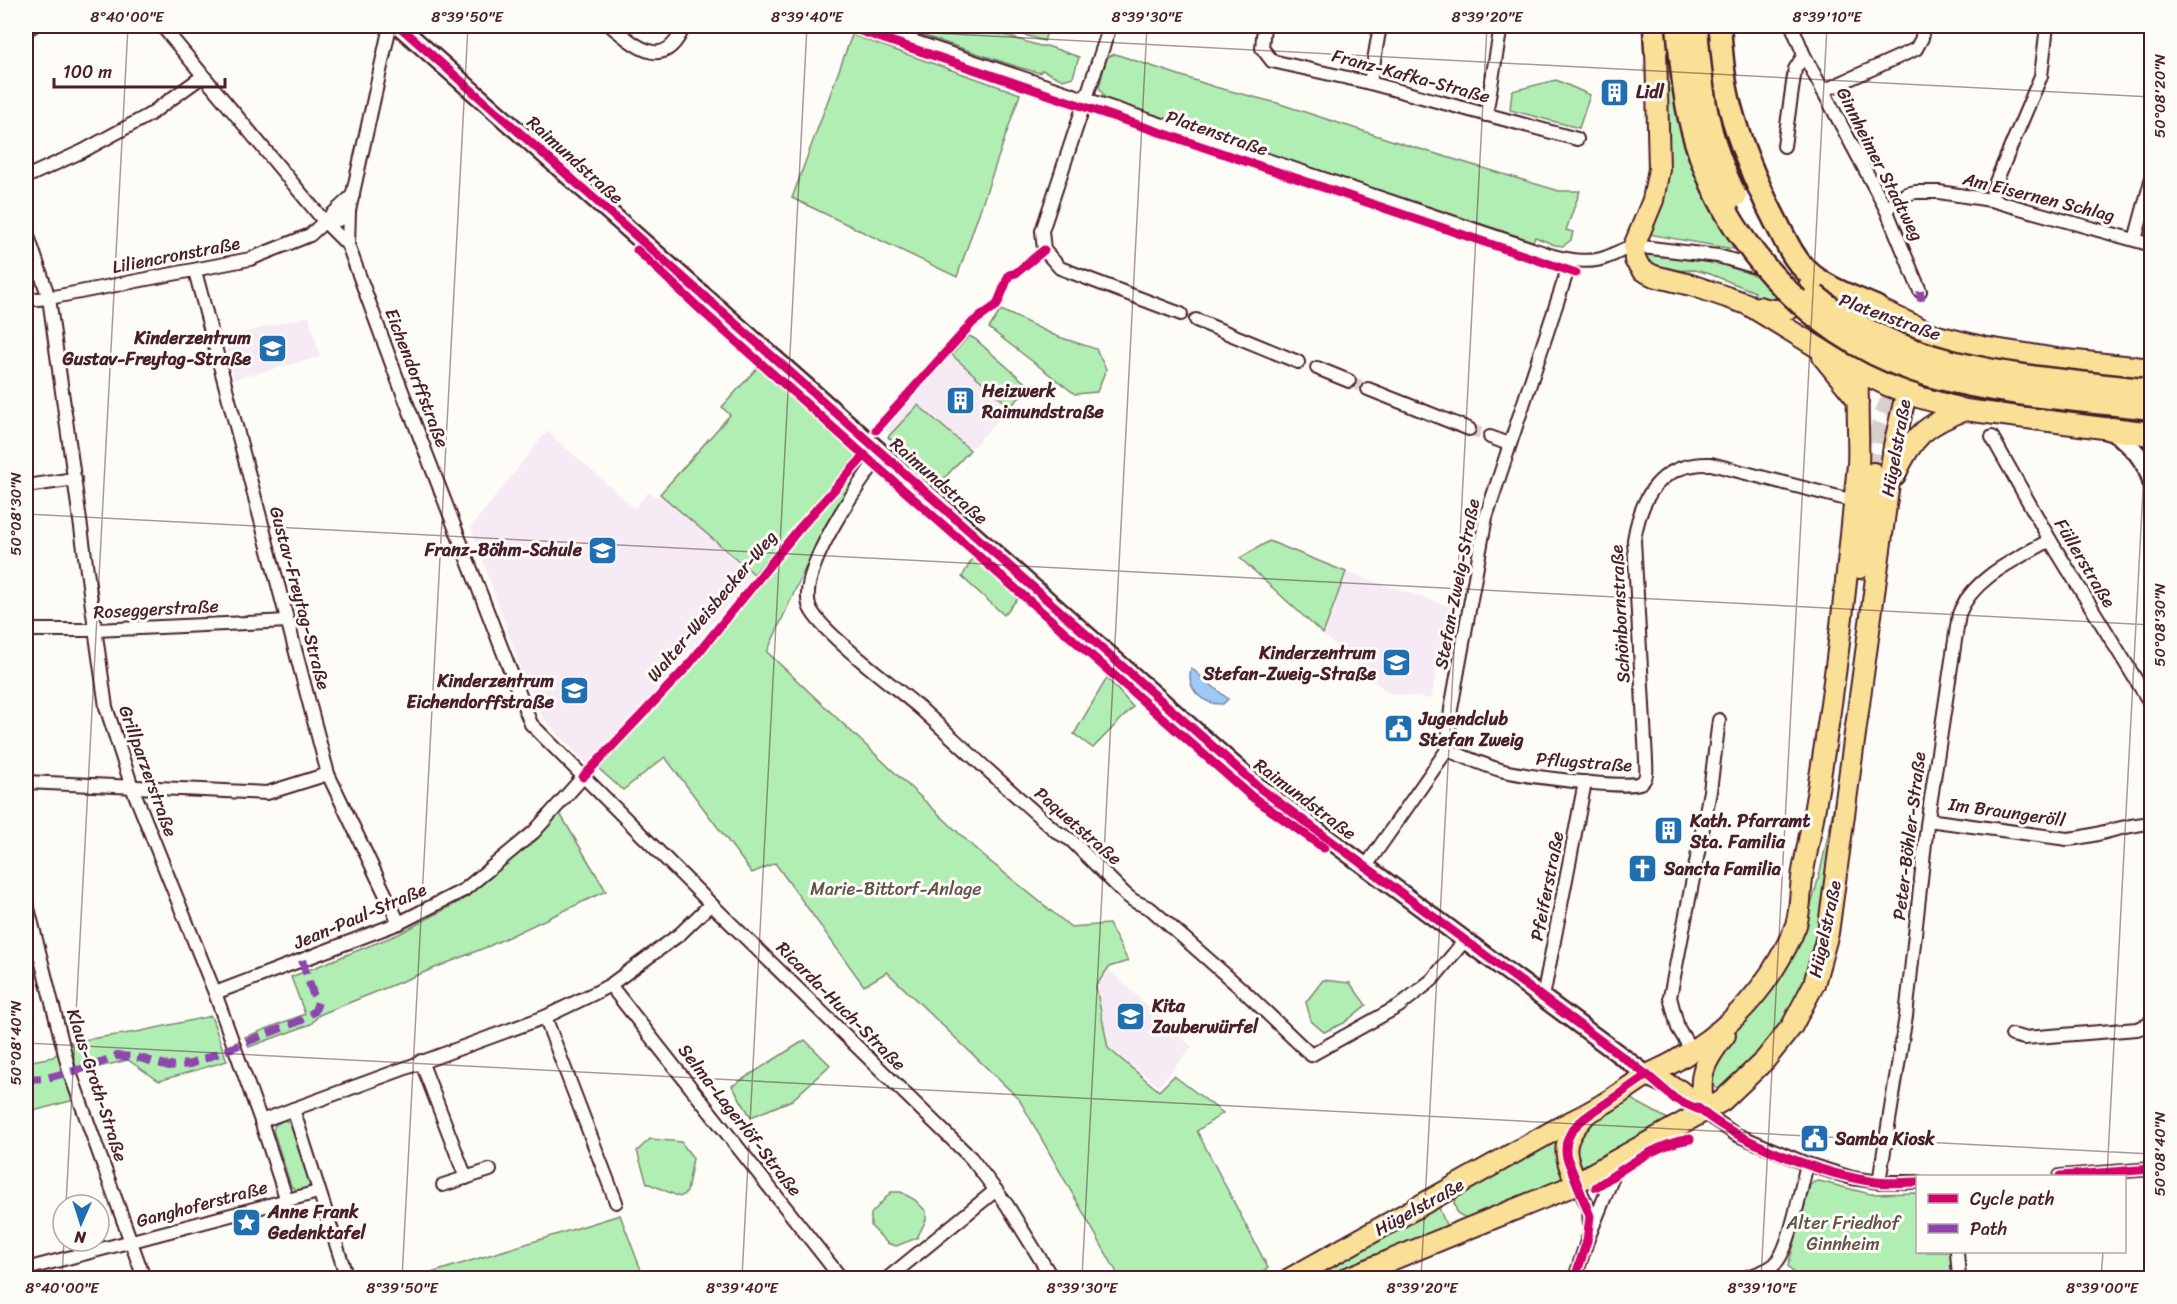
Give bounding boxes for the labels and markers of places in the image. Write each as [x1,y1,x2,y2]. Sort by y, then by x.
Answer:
building icon: Lidl [1599,76,1631,108]
place label: Lidl [1636,76,1665,108]
place label: Kinderzentrum Gustav-Freytag-Straße [62,322,251,375]
school or university icon: Kinderzentrum Gustav-Freytag-Straße [256,332,288,364]
place label: Heizwerk Raimundstraße [981,375,1105,428]
building icon: Heizwerk Raimundstraße [945,385,977,417]
place label: Franz-Böhm-Schule [424,534,583,566]
school or university icon: Franz-Böhm-Schule [587,534,619,566]
place label: Kinderzentrum Stefan-Zweig-Straße [1202,637,1376,690]
school or university icon: Kinderzentrum Stefan-Zweig-Straße [1381,647,1413,679]
place label: Kinderzentrum Eichendorffstraße [407,665,555,718]
school or university icon: Kinderzentrum Eichendorffstraße [559,675,591,707]
place label: Jugendclub Stefan Zweig [1418,703,1524,756]
public building icon: Jugendclub Stefan Zweig [1382,713,1414,745]
place label: Kath. Pfarramt Sta. Familia [1689,805,1810,858]
building icon: Kath. Pfarramt Sta. Familia [1653,815,1685,847]
church icon: Sancta Familia [1627,853,1659,885]
place label: Sancta Familia [1663,853,1782,885]
place label: Kita Zauberwürfel [1151,990,1259,1043]
school or university icon: Kita Zauberwürfel [1115,1000,1147,1032]
public building icon: Samba Kiosk [1798,1123,1830,1155]
place label: Samba Kiosk [1834,1123,1935,1155]
place label: Anne Frank Gedenktafel [267,1196,366,1249]
place icon: Anne Frank Gedenktafel [231,1206,263,1238]

